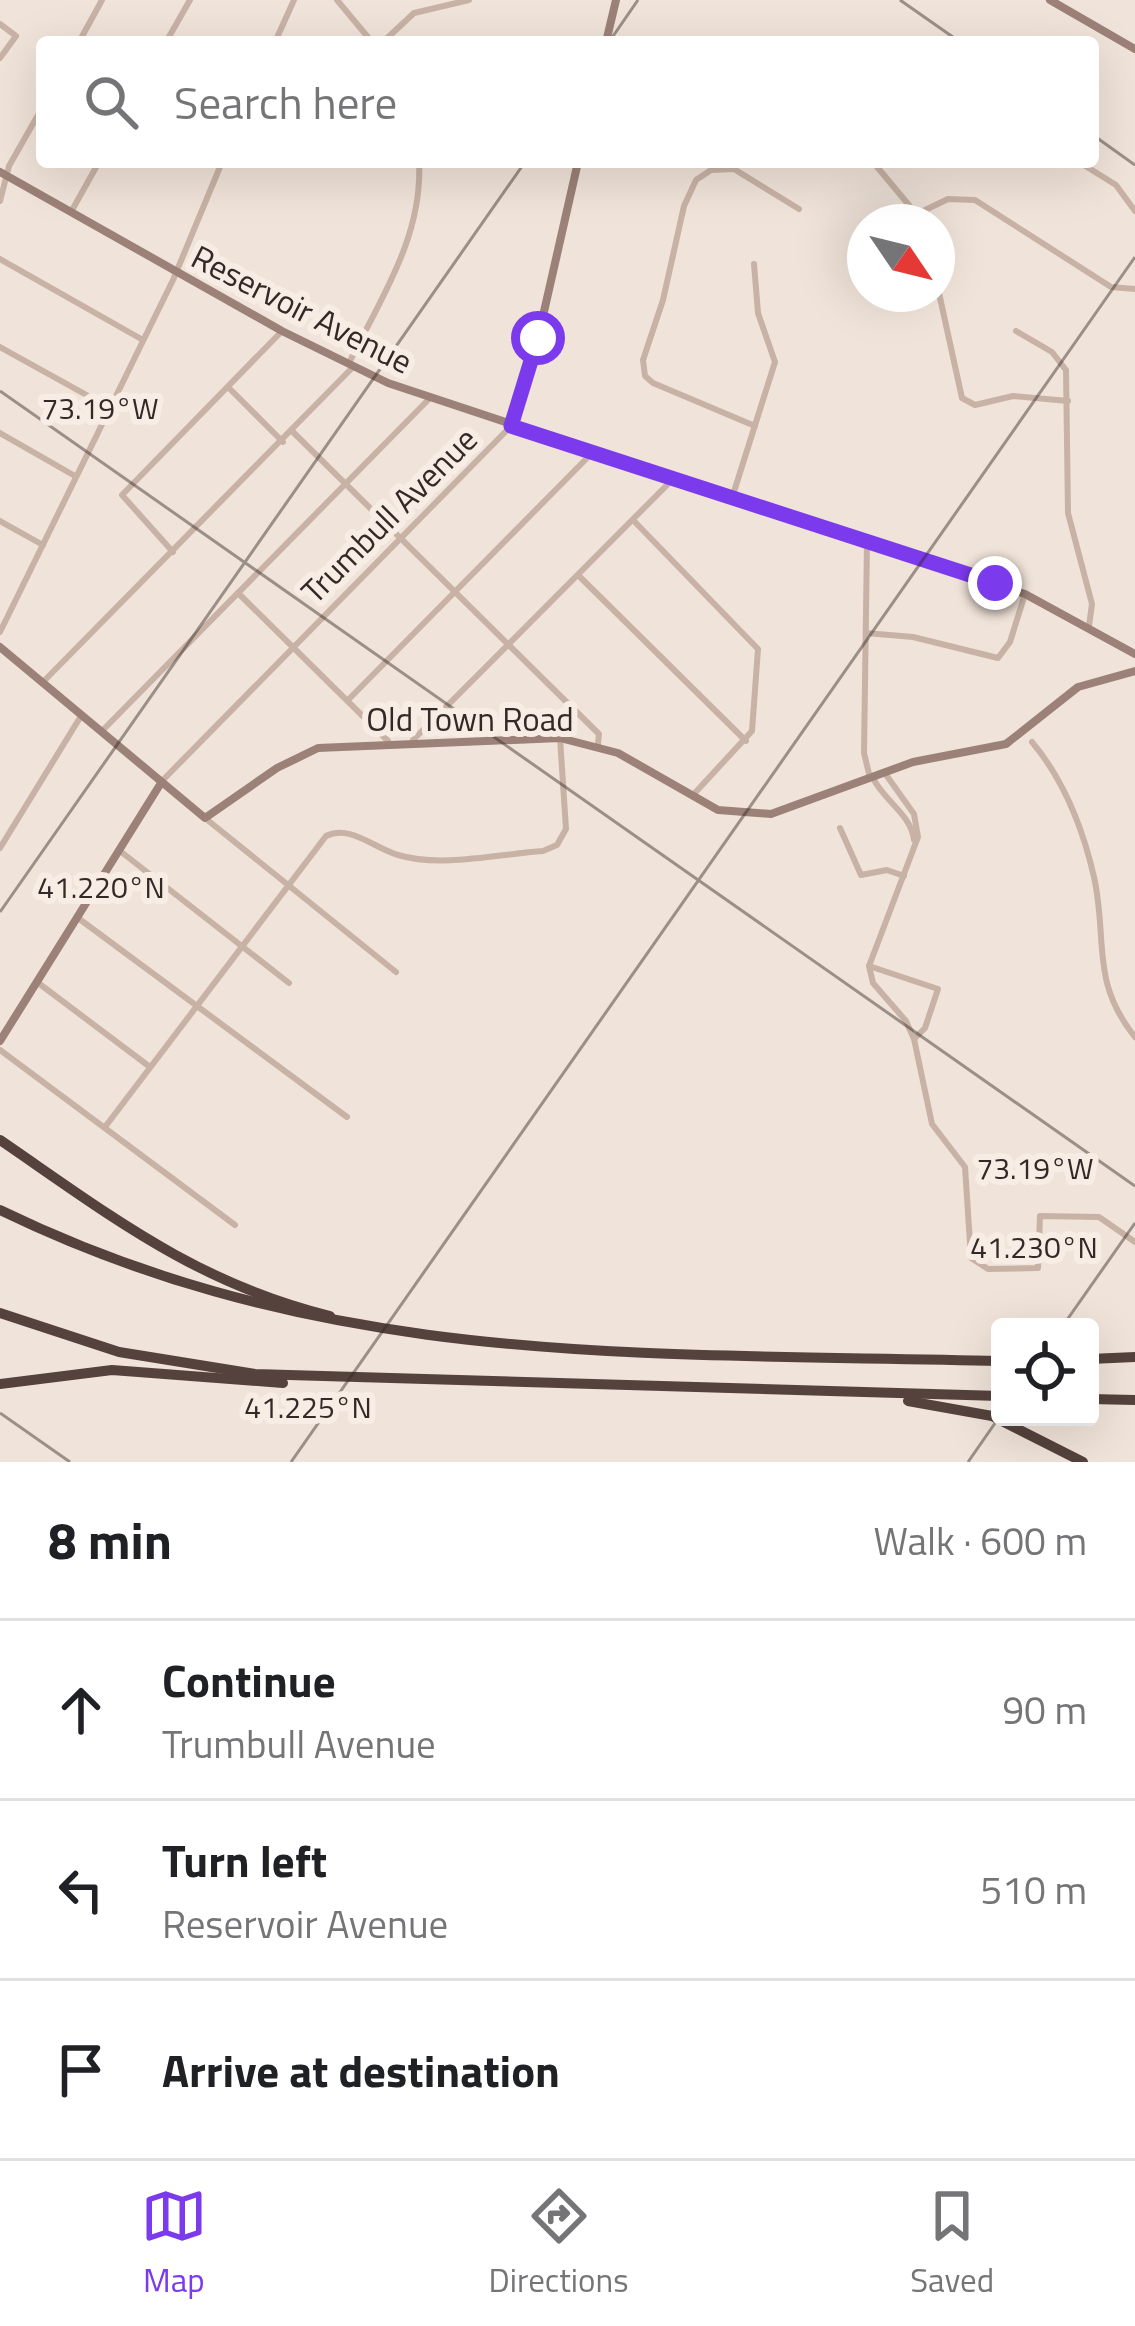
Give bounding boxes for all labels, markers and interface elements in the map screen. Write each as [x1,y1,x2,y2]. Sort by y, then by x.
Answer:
search box [36,36,1099,168]
text: Search here [174,68,397,136]
icon: search [78,69,144,135]
north arrow [847,204,955,312]
street label: Reservoir Avenue [183,232,421,386]
route start [511,311,565,365]
text: 73.19°W [41,385,159,431]
street label: Trumbull Avenue [289,415,489,615]
route end [968,556,1022,610]
street label: Old Town Road [366,694,574,744]
text: 41.220°N [37,864,165,910]
text: 73.19°W [976,1145,1094,1191]
text: 41.230°N [970,1224,1098,1270]
map controls [991,1318,1099,1426]
button: locate [991,1318,1099,1426]
text: 41.225°N [244,1384,372,1430]
text: 8 min [48,1501,172,1579]
text: Walk · 600 m [873,1511,1087,1570]
text: Continue [162,1646,336,1714]
icon: ahead [48,1677,114,1743]
text: 90 m [1002,1680,1087,1739]
text: Trumbull Avenue [162,1714,436,1773]
text: Turn left [162,1826,327,1894]
icon: left [48,1857,114,1923]
text: 510 m [980,1860,1087,1919]
text: Reservoir Avenue [162,1894,448,1953]
text: Arrive at destination [162,2036,560,2104]
icon: arrive [48,2037,114,2103]
tab: Map [141,2183,207,2305]
tab: Directions [489,2183,628,2305]
tab: Saved [910,2183,994,2305]

